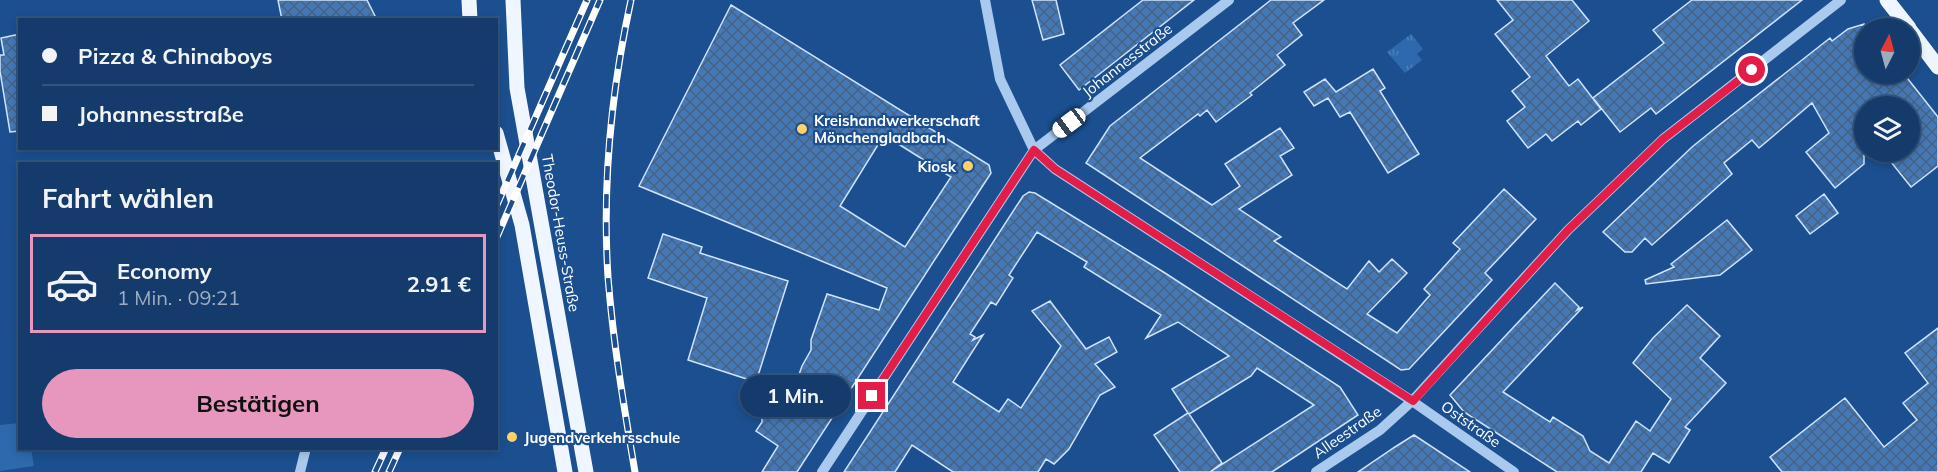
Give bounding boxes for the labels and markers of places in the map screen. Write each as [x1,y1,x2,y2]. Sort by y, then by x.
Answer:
place label: Kreishandwerkerschaft Mönchengladbach [814,111,980,147]
marker: Kreishandwerkerschaft Mönchengladbach [795,122,809,136]
place label: Kiosk [917,157,957,176]
marker: Kiosk [961,159,975,173]
place label: Jugendverkehrsschule [524,428,680,447]
marker: Jugendverkehrsschule [505,430,519,444]

